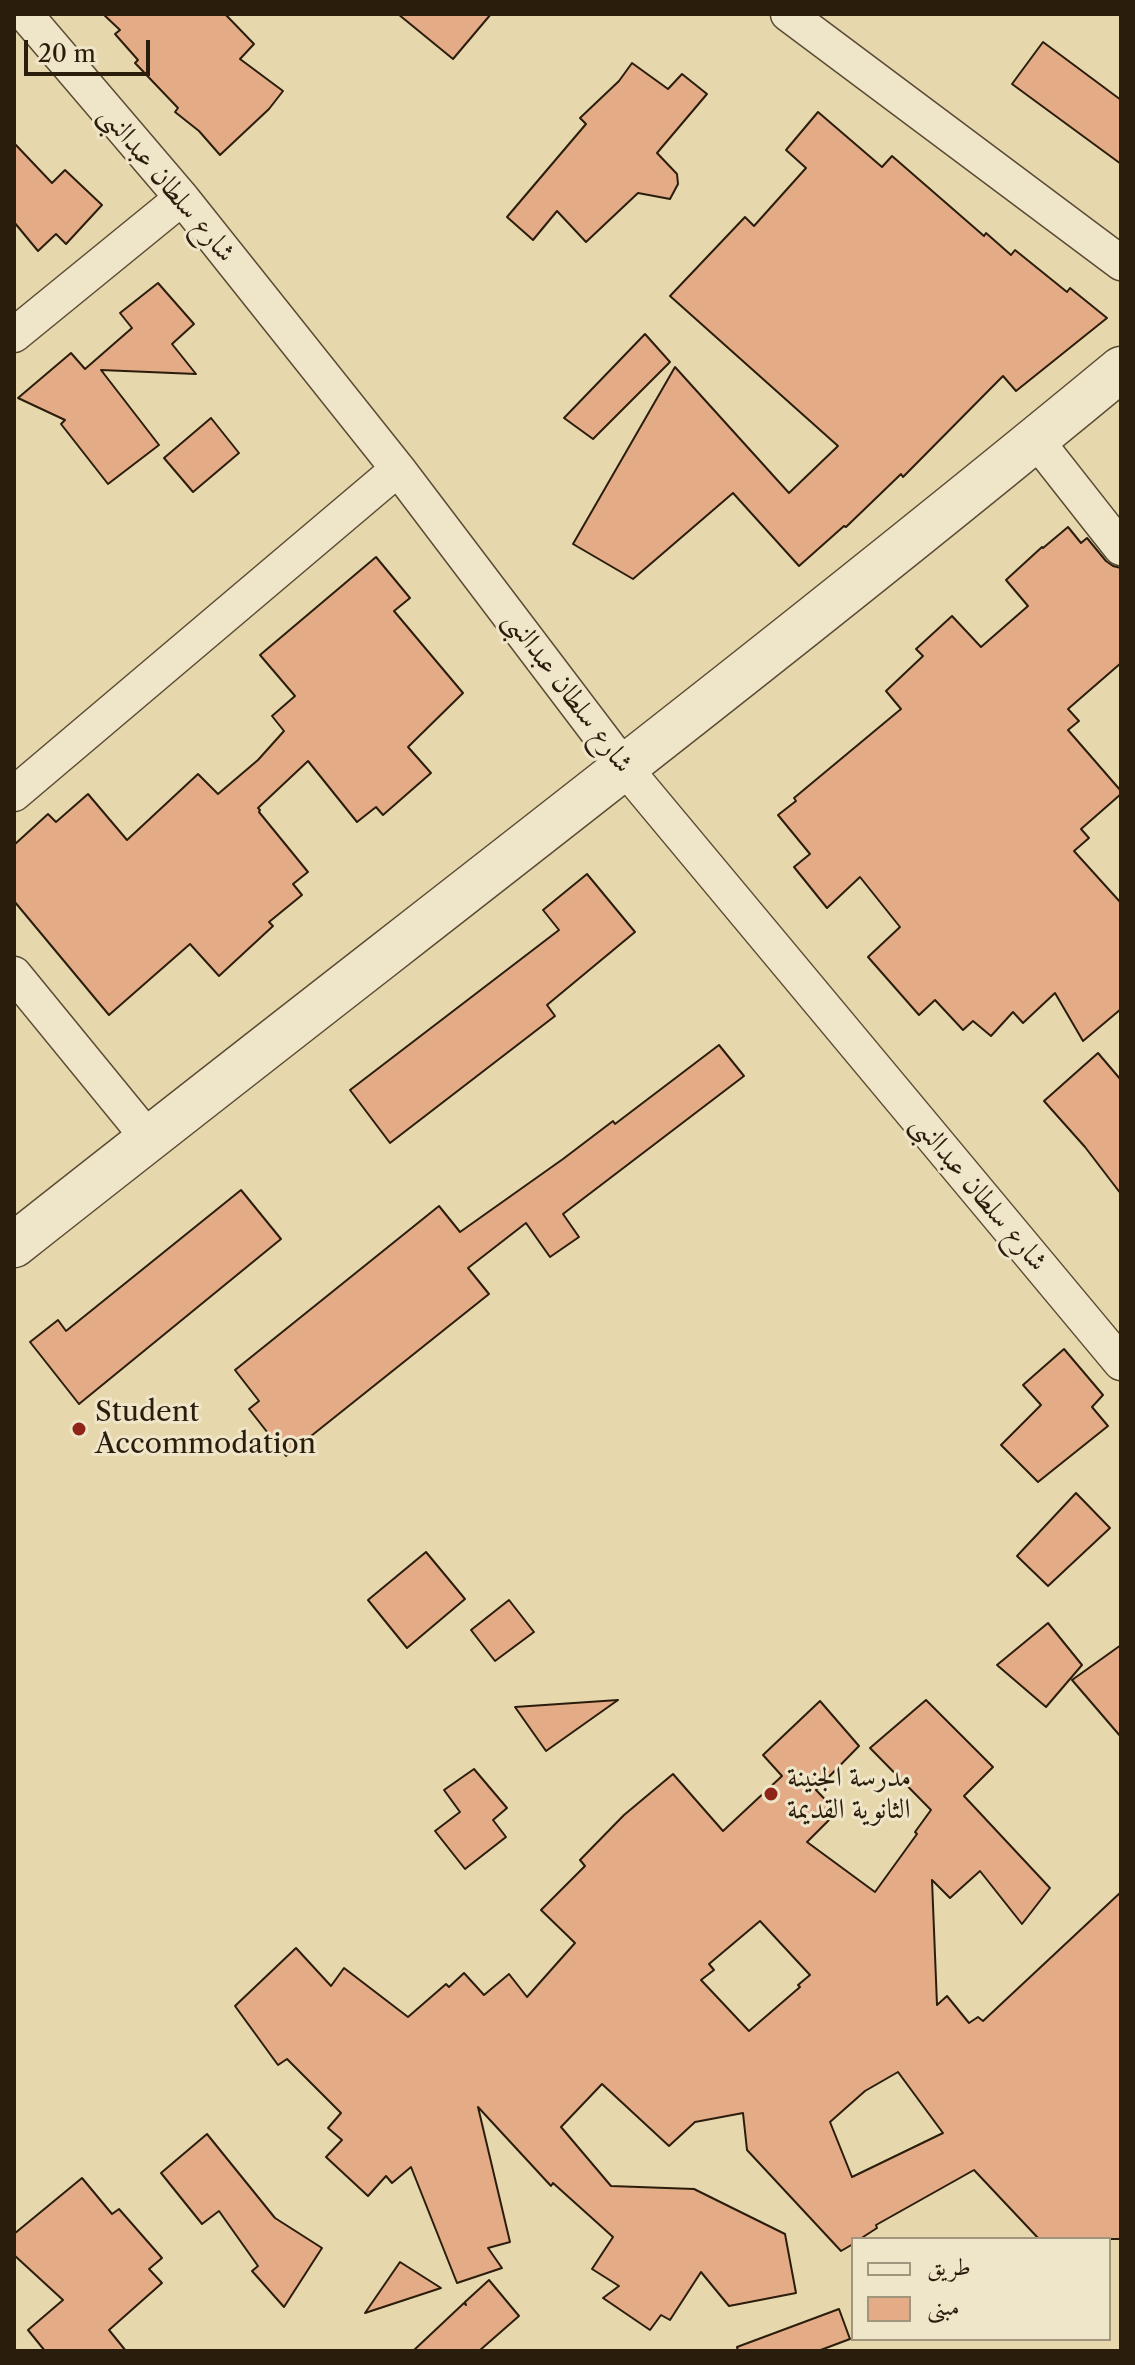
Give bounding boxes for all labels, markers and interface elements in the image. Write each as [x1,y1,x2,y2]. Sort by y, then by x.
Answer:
scale bar [28,24,154,74]
text: 20 m [38,39,96,68]
street label: شارع سلطان عبدالنبى [92,99,242,269]
street label: شارع سلطان عبدالنبى [496,604,640,780]
street label: شارع سلطان عبدالنبى [904,1108,1054,1278]
place label: Student Accommodation [95,1396,316,1462]
marker: Student Accommodation [70,1420,88,1438]
place label: مدرسة الجنينة الثانوية القديمة [787,1761,911,1827]
marker: مدرسة الجنينة الثانوية القديمة [762,1785,780,1803]
legend [851,2237,1111,2341]
text: طريق [927,2252,971,2281]
text: مبنى [927,2292,960,2321]

